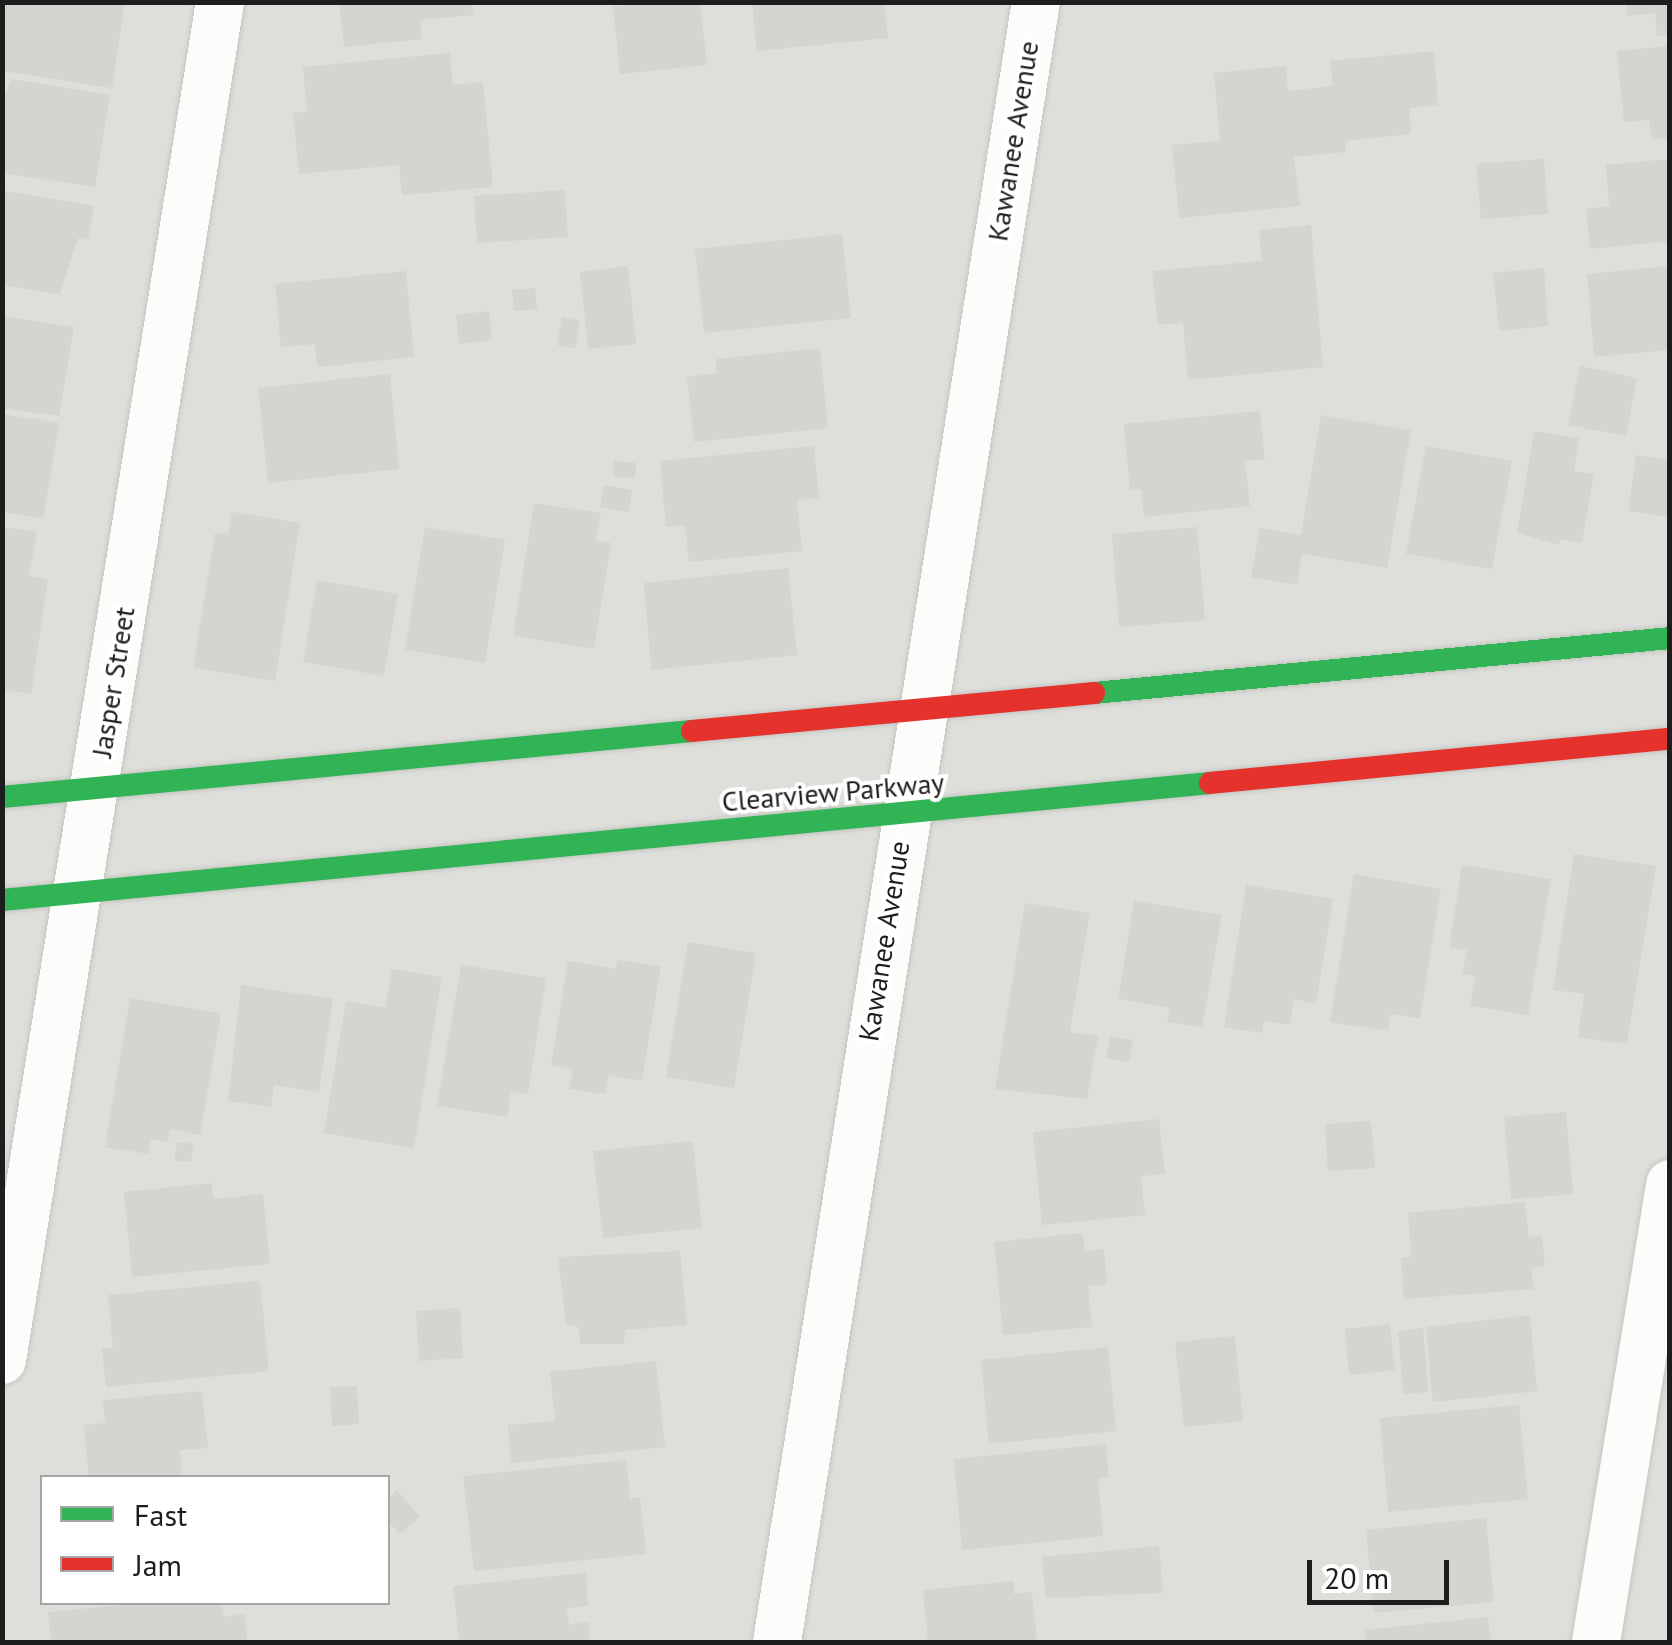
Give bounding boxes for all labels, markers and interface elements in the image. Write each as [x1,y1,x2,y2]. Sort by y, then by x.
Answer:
street label: Kawanee Avenue [981,38,1045,244]
street label: Jasper Street [85,604,141,760]
street label: Clearview Parkway [720,766,946,818]
street label: Kawanee Avenue [852,838,916,1044]
legend [40,1475,390,1605]
text: Fast [134,1495,187,1534]
scale bar [1312,1540,1454,1602]
text: Jam [134,1545,182,1584]
text: 20 m [1324,1558,1389,1597]

